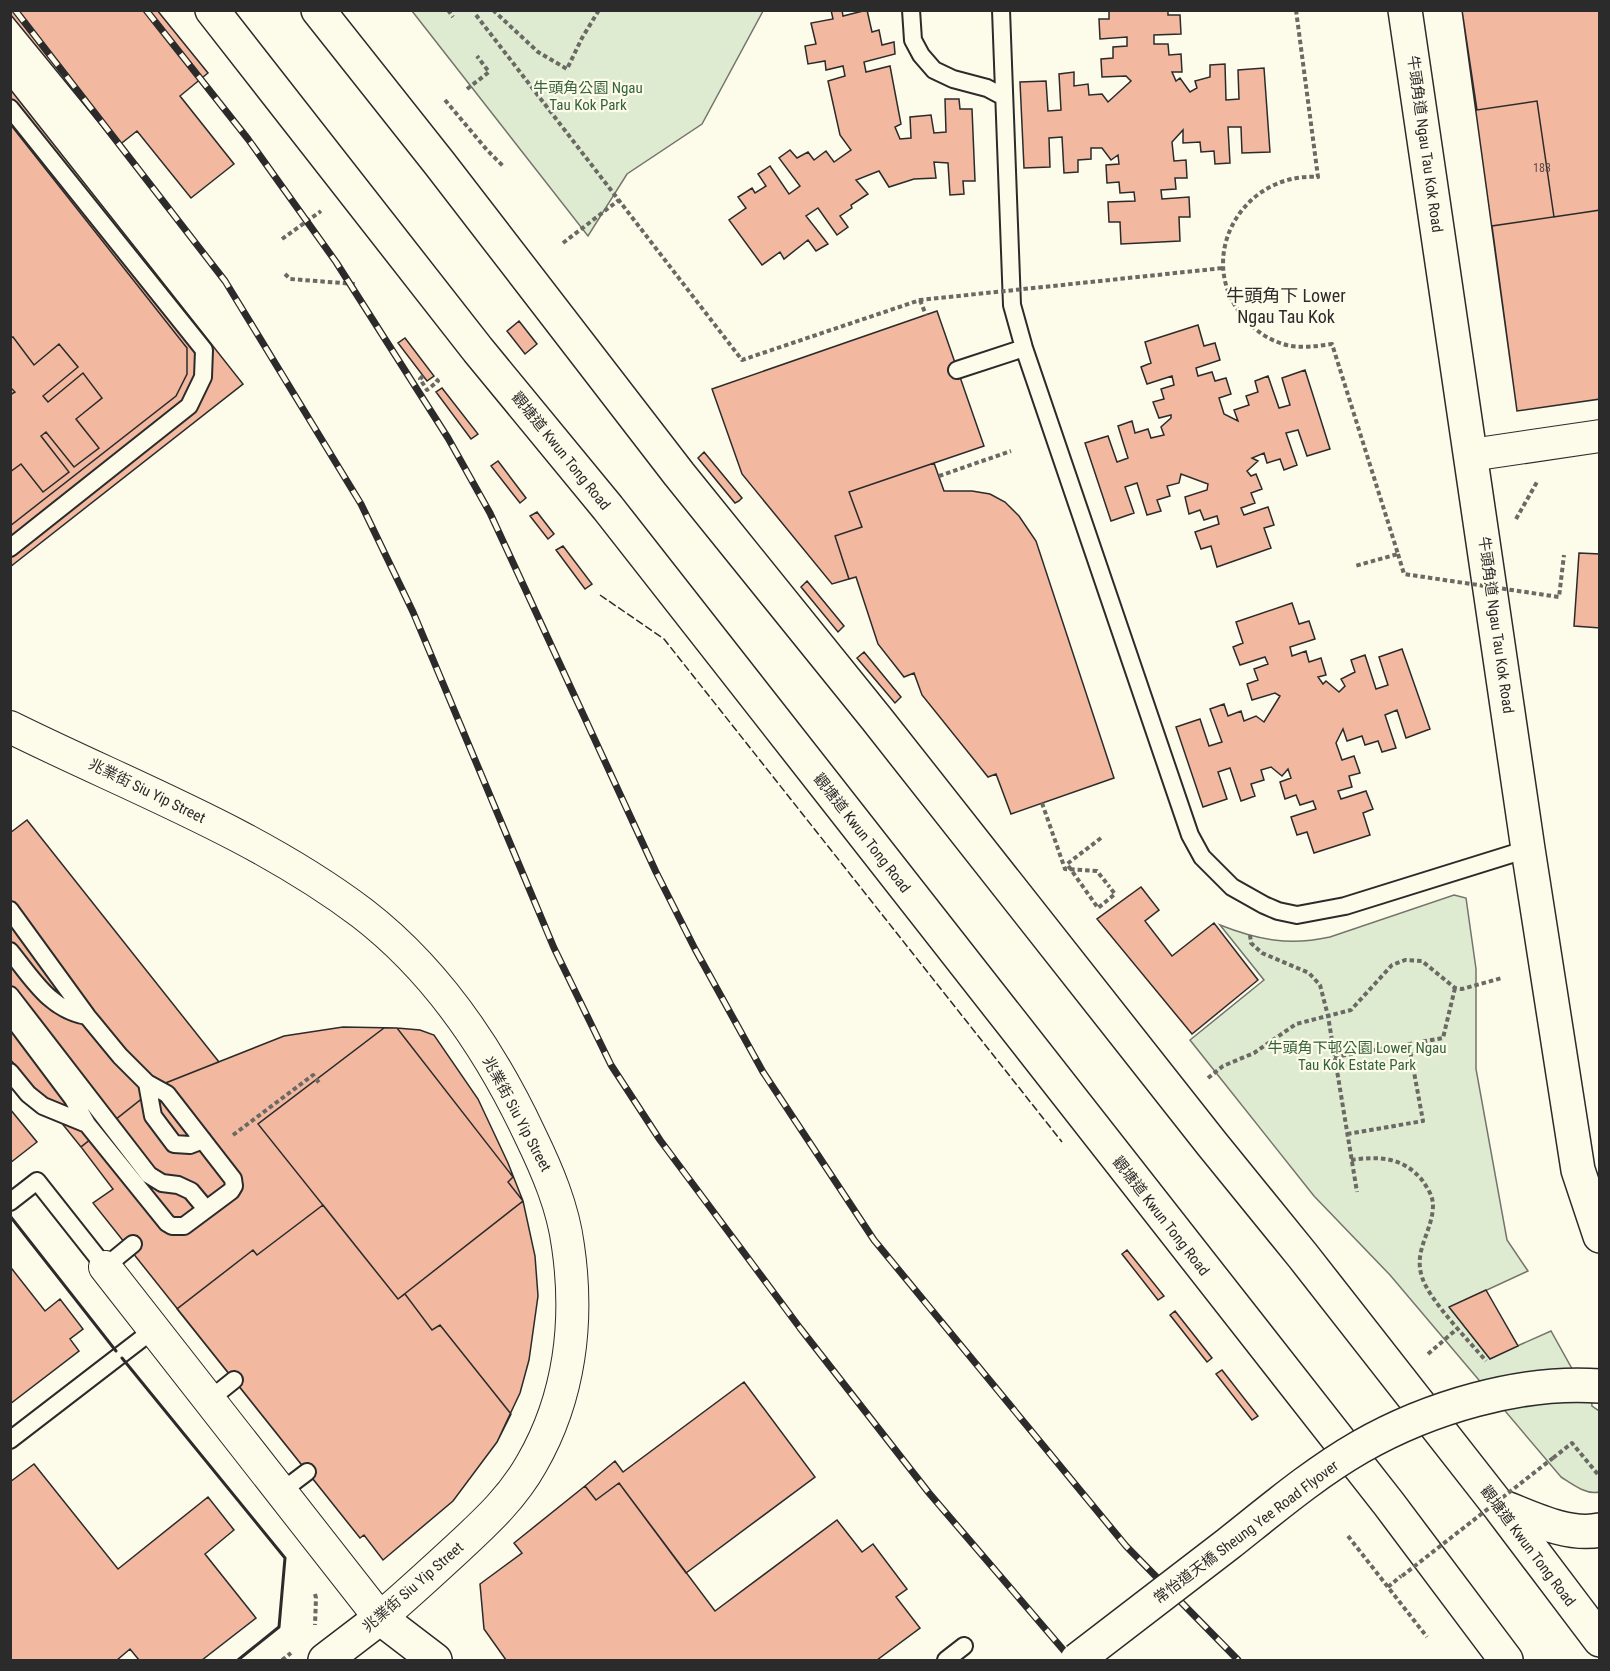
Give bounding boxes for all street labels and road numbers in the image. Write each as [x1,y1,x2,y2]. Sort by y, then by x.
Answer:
street label: 牛頭角道 Ngau Tau Kok Road [1404,54,1446,234]
street label: 觀塘道 Kwun Tong Road [508,388,614,514]
street label: 牛頭角道 Ngau Tau Kok Road [1475,535,1517,715]
street label: 兆業街 Siu Yip Street [86,755,208,827]
street label: 觀塘道 Kwun Tong Road [810,770,914,896]
street label: 兆業街 Siu Yip Street [479,1053,555,1175]
street label: 觀塘道 Kwun Tong Road [1109,1153,1213,1279]
street label: 常怡道天橋 Sheung Yee Road Flyover [1150,1456,1342,1607]
street label: 觀塘道 Kwun Tong Road [1477,1482,1579,1610]
street label: 兆業街 Siu Yip Street [359,1538,467,1636]

